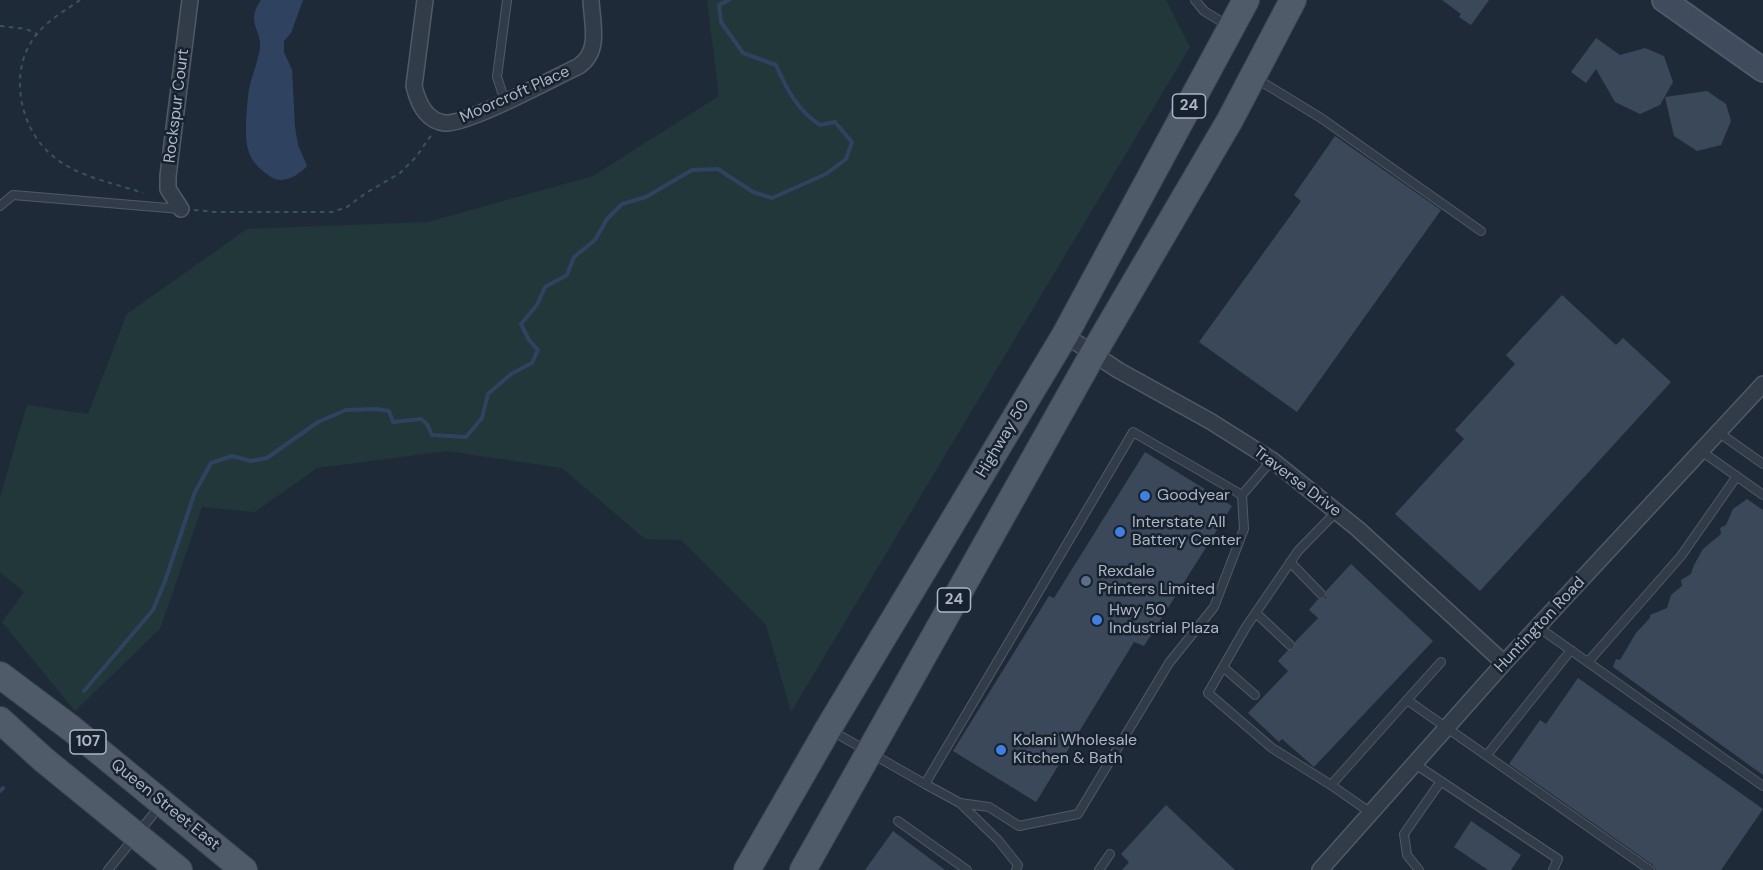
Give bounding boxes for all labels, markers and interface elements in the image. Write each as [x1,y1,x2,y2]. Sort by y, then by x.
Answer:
street label: Rockspur Court [160,48,194,164]
street label: Moorcroft Place [457,62,573,128]
road number: 24 [1172,94,1206,118]
street label: Highway 50 [972,397,1034,481]
street label: Traverse Drive [1249,443,1345,521]
place label: Goodyear [1157,486,1230,506]
marker: Goodyear [1138,489,1152,503]
place label: Interstate All Battery Center [1132,513,1241,551]
marker: Interstate All Battery Center [1113,525,1127,539]
place label: Rexdale Printers Limited [1098,562,1215,600]
street label: Huntington Road [1491,573,1589,677]
marker: Rexdale Printers Limited [1079,574,1093,588]
road number: 24 [938,588,970,612]
place label: Hwy 50 Industrial Plaza [1109,601,1219,639]
marker: Hwy 50 Industrial Plaza [1090,613,1104,627]
road number: 107 [70,730,106,754]
place label: Kolani Wholesale Kitchen & Bath [1013,731,1137,769]
marker: Kolani Wholesale Kitchen & Bath [994,743,1008,757]
street label: Queen Street East [107,755,223,855]

